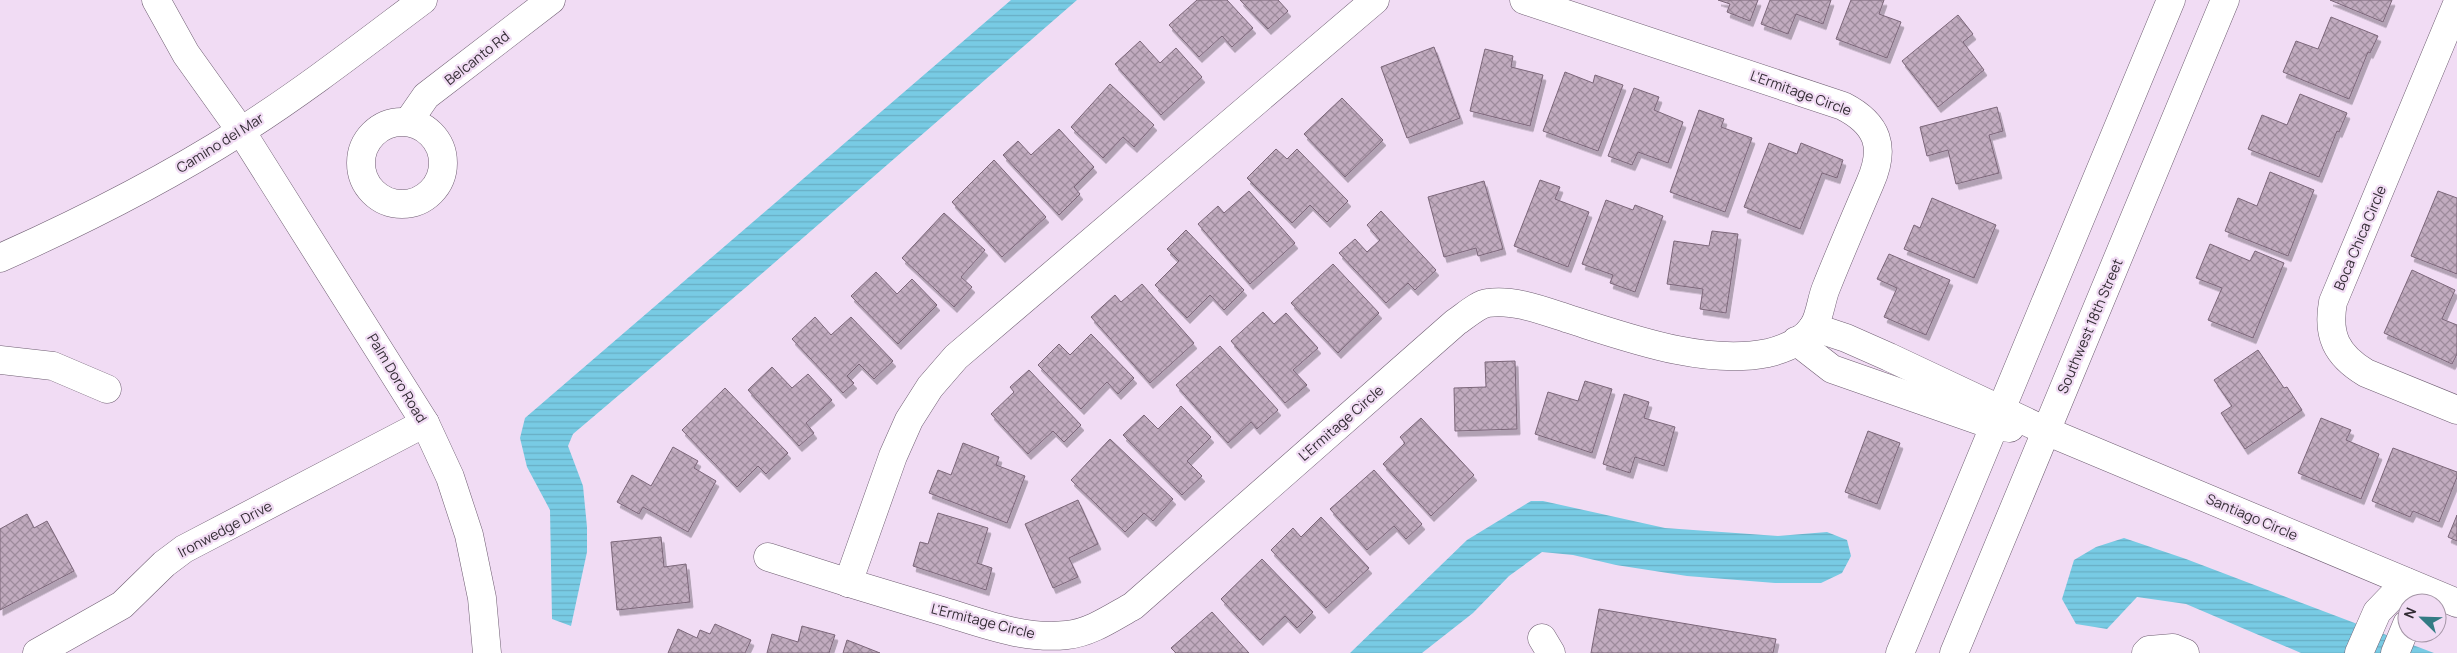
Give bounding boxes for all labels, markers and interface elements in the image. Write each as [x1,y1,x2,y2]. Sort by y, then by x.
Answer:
street label: Belcanto Rd [440,26,513,89]
street label: L'Ermitage Circle [1748,65,1854,120]
street label: Camino del Mar [173,108,267,177]
street label: Boca Chica Circle [2329,182,2390,293]
street label: Southwest 18th Street [2052,255,2127,396]
street label: Palm Doro Road [363,330,432,426]
street label: L'Ermitage Circle [1294,381,1387,465]
street label: Santiago Circle [2203,489,2301,544]
street label: Ironwedge Drive [175,496,275,561]
north arrow [2397,593,2447,643]
street label: L'Ermitage Circle [929,598,1037,643]
text: N [2399,604,2420,621]

